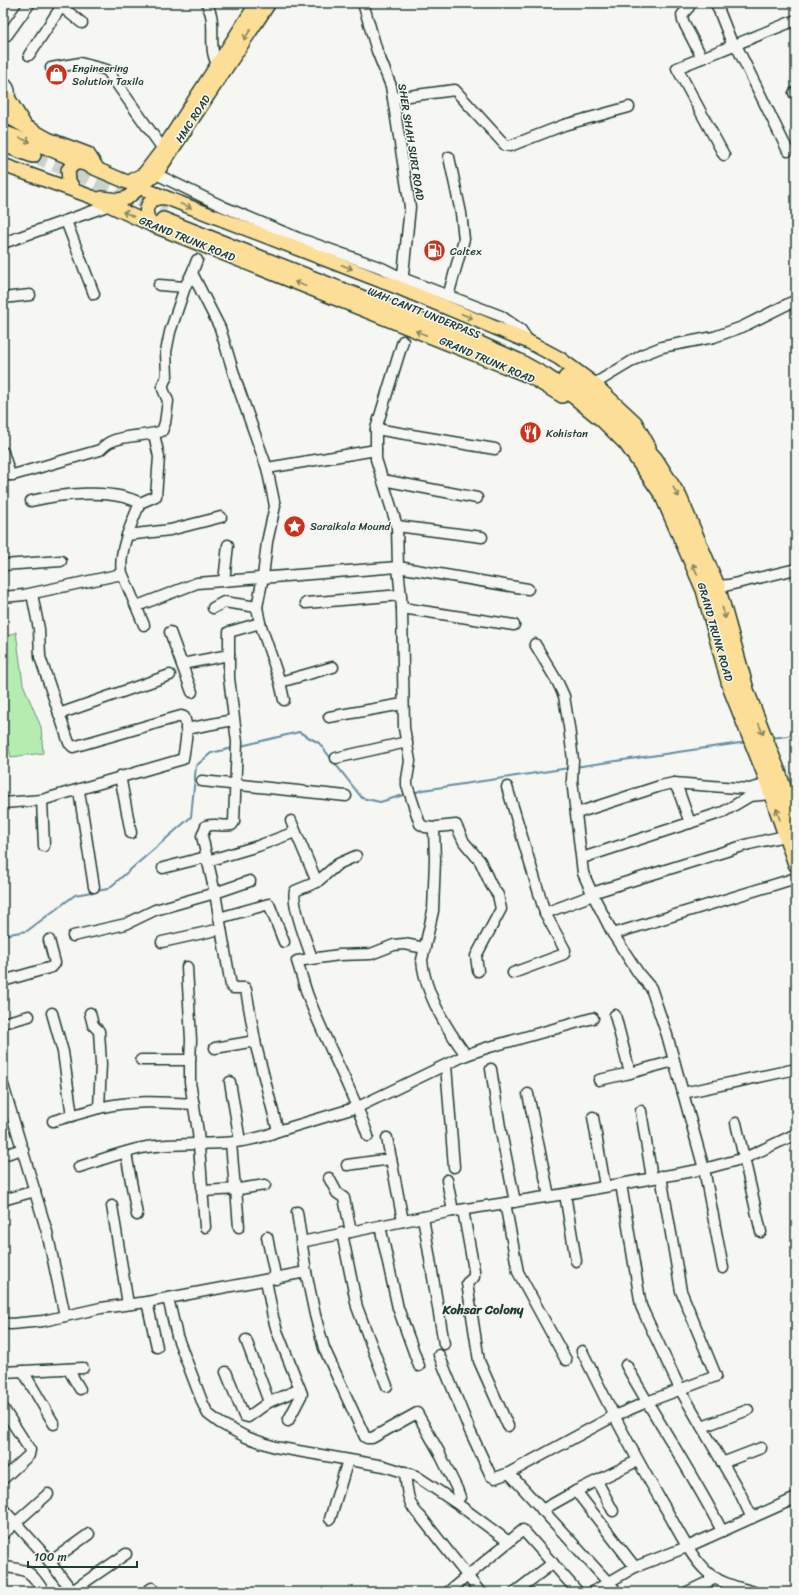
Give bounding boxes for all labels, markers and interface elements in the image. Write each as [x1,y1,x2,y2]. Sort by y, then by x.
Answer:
one-way arrow [243,30,252,41]
place label: Engineering Solution Taxila [72,59,144,91]
shop icon: Engineering Solution Taxila [44,61,70,87]
street label: SHER SHAH SURI ROAD [392,82,430,202]
street label: HMC ROAD [170,91,216,147]
one-way arrow [19,136,31,144]
one-way arrow [180,202,192,210]
one-way arrow [122,210,134,217]
street label: GRAND TRUNK ROAD [136,211,238,267]
fuel station icon: Caltex [421,238,447,264]
place label: Caltex [450,242,482,261]
one-way arrow [340,264,352,272]
one-way arrow [294,280,306,288]
street label: WAH CANTT UNDERPASS [365,282,483,344]
one-way arrow [461,313,473,320]
one-way arrow [415,328,427,336]
street label: GRAND TRUNK ROAD [436,331,538,389]
restaurant icon: Kohistan [517,420,543,446]
place label: Kohistan [546,424,588,443]
one-way arrow [672,486,680,498]
place icon: Saraikala Mound [281,513,307,539]
place label: Saraikala Mound [310,517,392,536]
one-way arrow [691,563,699,575]
street label: GRAND TRUNK ROAD [692,580,738,684]
one-way arrow [721,606,728,619]
one-way arrow [758,723,766,735]
one-way arrow [774,808,781,821]
district label: Kohsar Colony [441,1298,524,1321]
scale bar [28,1543,137,1569]
text: 100 m [34,1546,67,1568]

